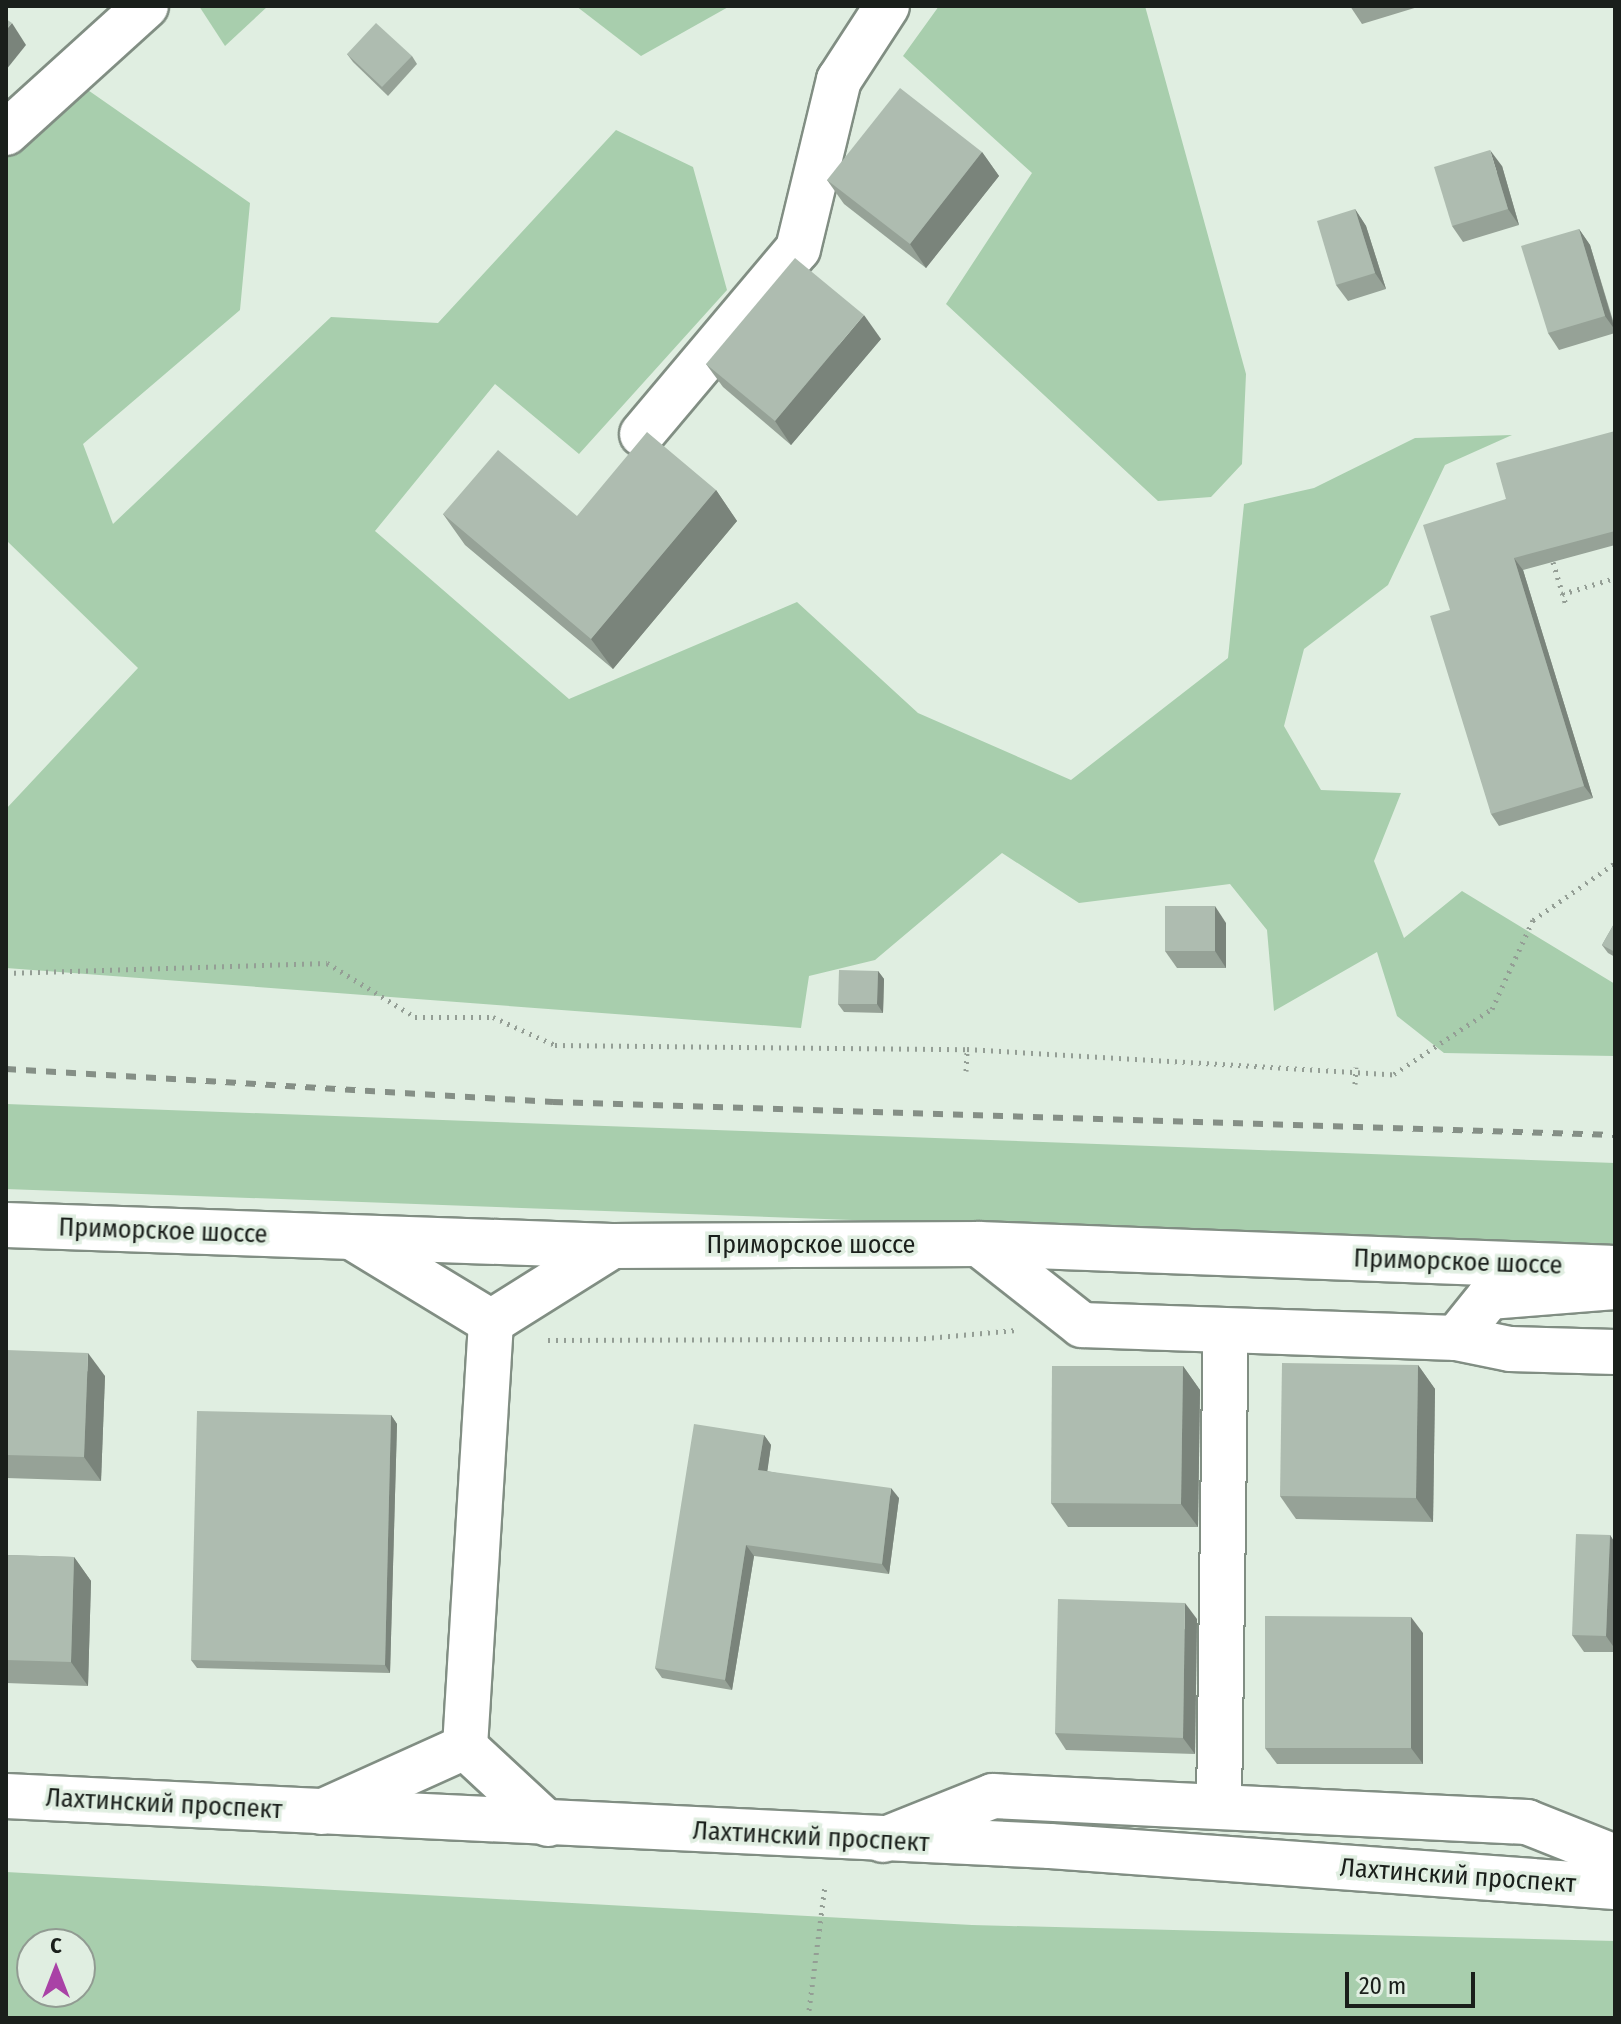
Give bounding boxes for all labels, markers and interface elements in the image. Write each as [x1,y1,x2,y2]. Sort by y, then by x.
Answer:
street label: Приморское шоссе [58,1212,268,1250]
street label: Приморское шоссе [707,1229,915,1261]
street label: Приморское шоссе [1353,1243,1563,1281]
street label: Лахтинский проспект [45,1782,283,1826]
street label: Лахтинский проспект [692,1815,930,1859]
street label: Лахтинский проспект [1339,1852,1577,1900]
north arrow [16,1928,96,2008]
text: С [50,1932,62,1959]
scale bar [1349,1956,1479,2006]
text: 20 m [1359,1972,1406,2000]

